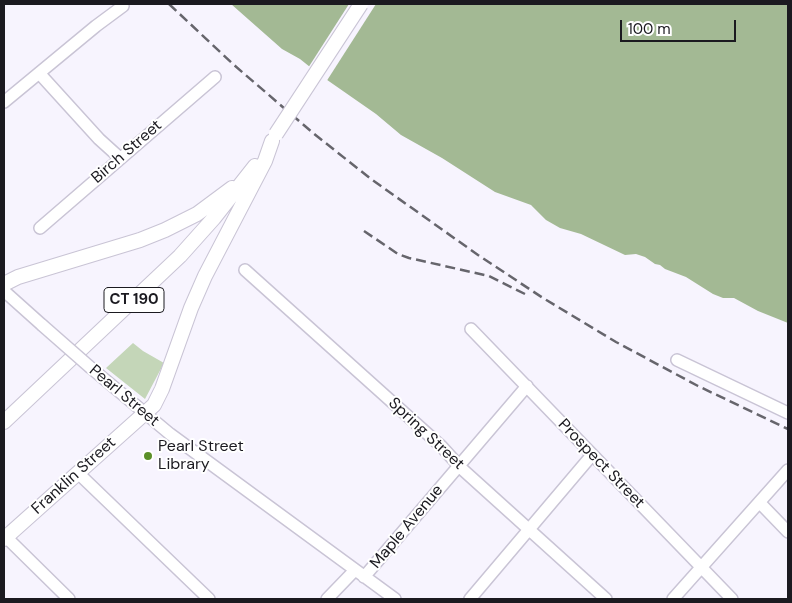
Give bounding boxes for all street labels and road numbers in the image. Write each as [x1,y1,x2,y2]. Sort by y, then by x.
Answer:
street label: Birch Street [88,116,166,188]
road number: CT 190 [104,288,164,312]
street label: Pearl Street [85,361,163,431]
street label: Spring Street [384,394,468,474]
street label: Prospect Street [554,415,648,513]
street label: Franklin Street [28,433,120,519]
street label: Maple Avenue [366,481,448,573]

